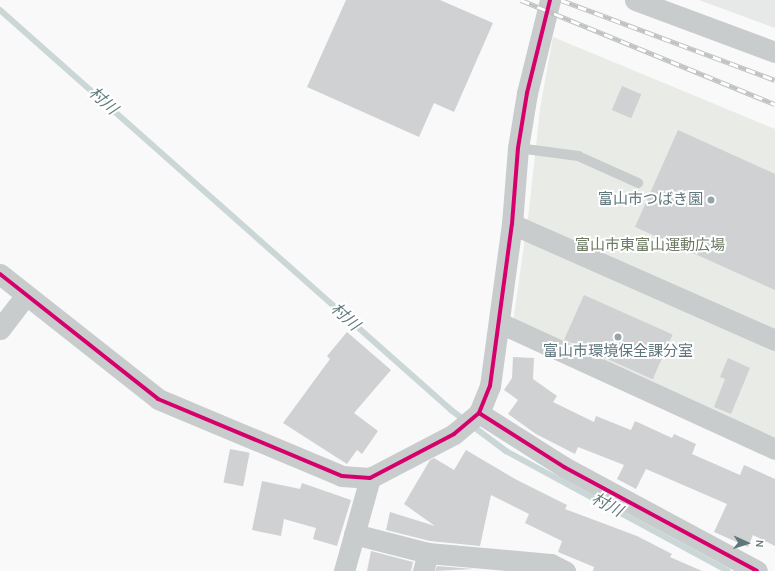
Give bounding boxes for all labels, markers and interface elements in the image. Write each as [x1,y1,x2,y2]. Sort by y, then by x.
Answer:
water label: 村川 [85,83,121,119]
place label: 富山市つばき園 [598,191,703,209]
marker: 富山市つばき園 [706,195,716,205]
park label: 富山市東富山運動広場 [575,237,725,255]
water label: 村川 [327,299,363,335]
marker: 富山市環境保全課分室 [613,332,623,342]
place label: 富山市環境保全課分室 [543,343,693,361]
water label: 村川 [588,489,626,521]
north arrow [727,523,767,563]
text: N [753,539,766,548]

